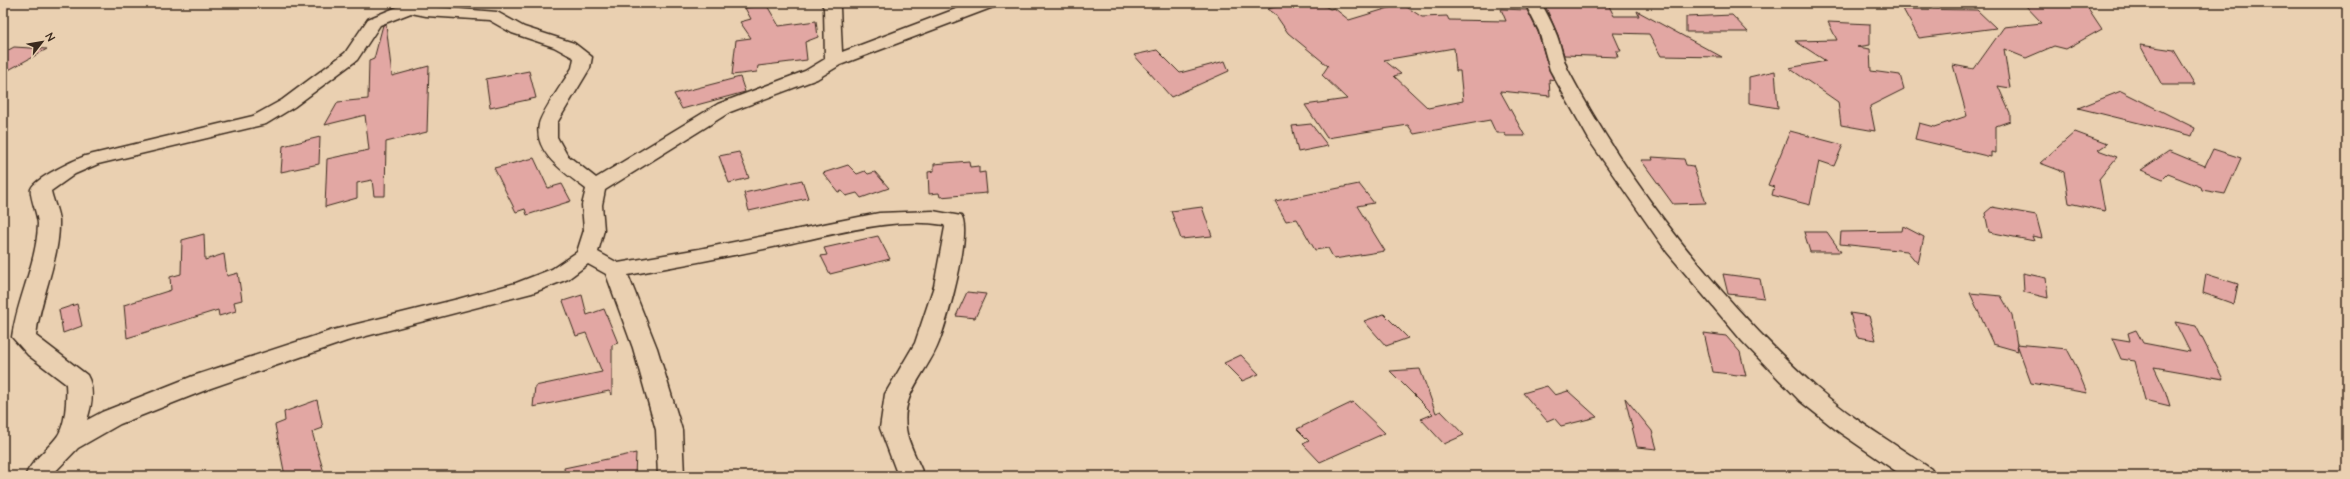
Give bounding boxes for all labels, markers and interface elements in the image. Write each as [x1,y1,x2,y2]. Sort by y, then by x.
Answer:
north arrow [22,22,62,62]
text: N [42,30,58,44]

